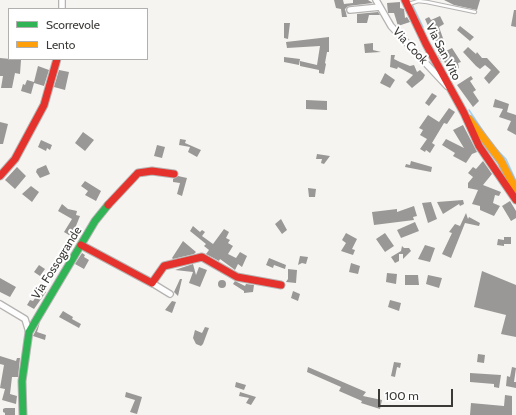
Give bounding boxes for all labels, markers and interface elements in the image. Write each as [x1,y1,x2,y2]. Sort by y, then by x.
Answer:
legend [8,8,148,60]
text: Scorrevole [46,17,100,32]
street label: Via San Vito [423,21,463,83]
street label: Via Cook [390,25,430,67]
text: Lento [46,37,75,52]
street label: Via Fossogrande [29,224,85,302]
scale bar [380,381,455,407]
text: 100 m [385,388,419,403]

